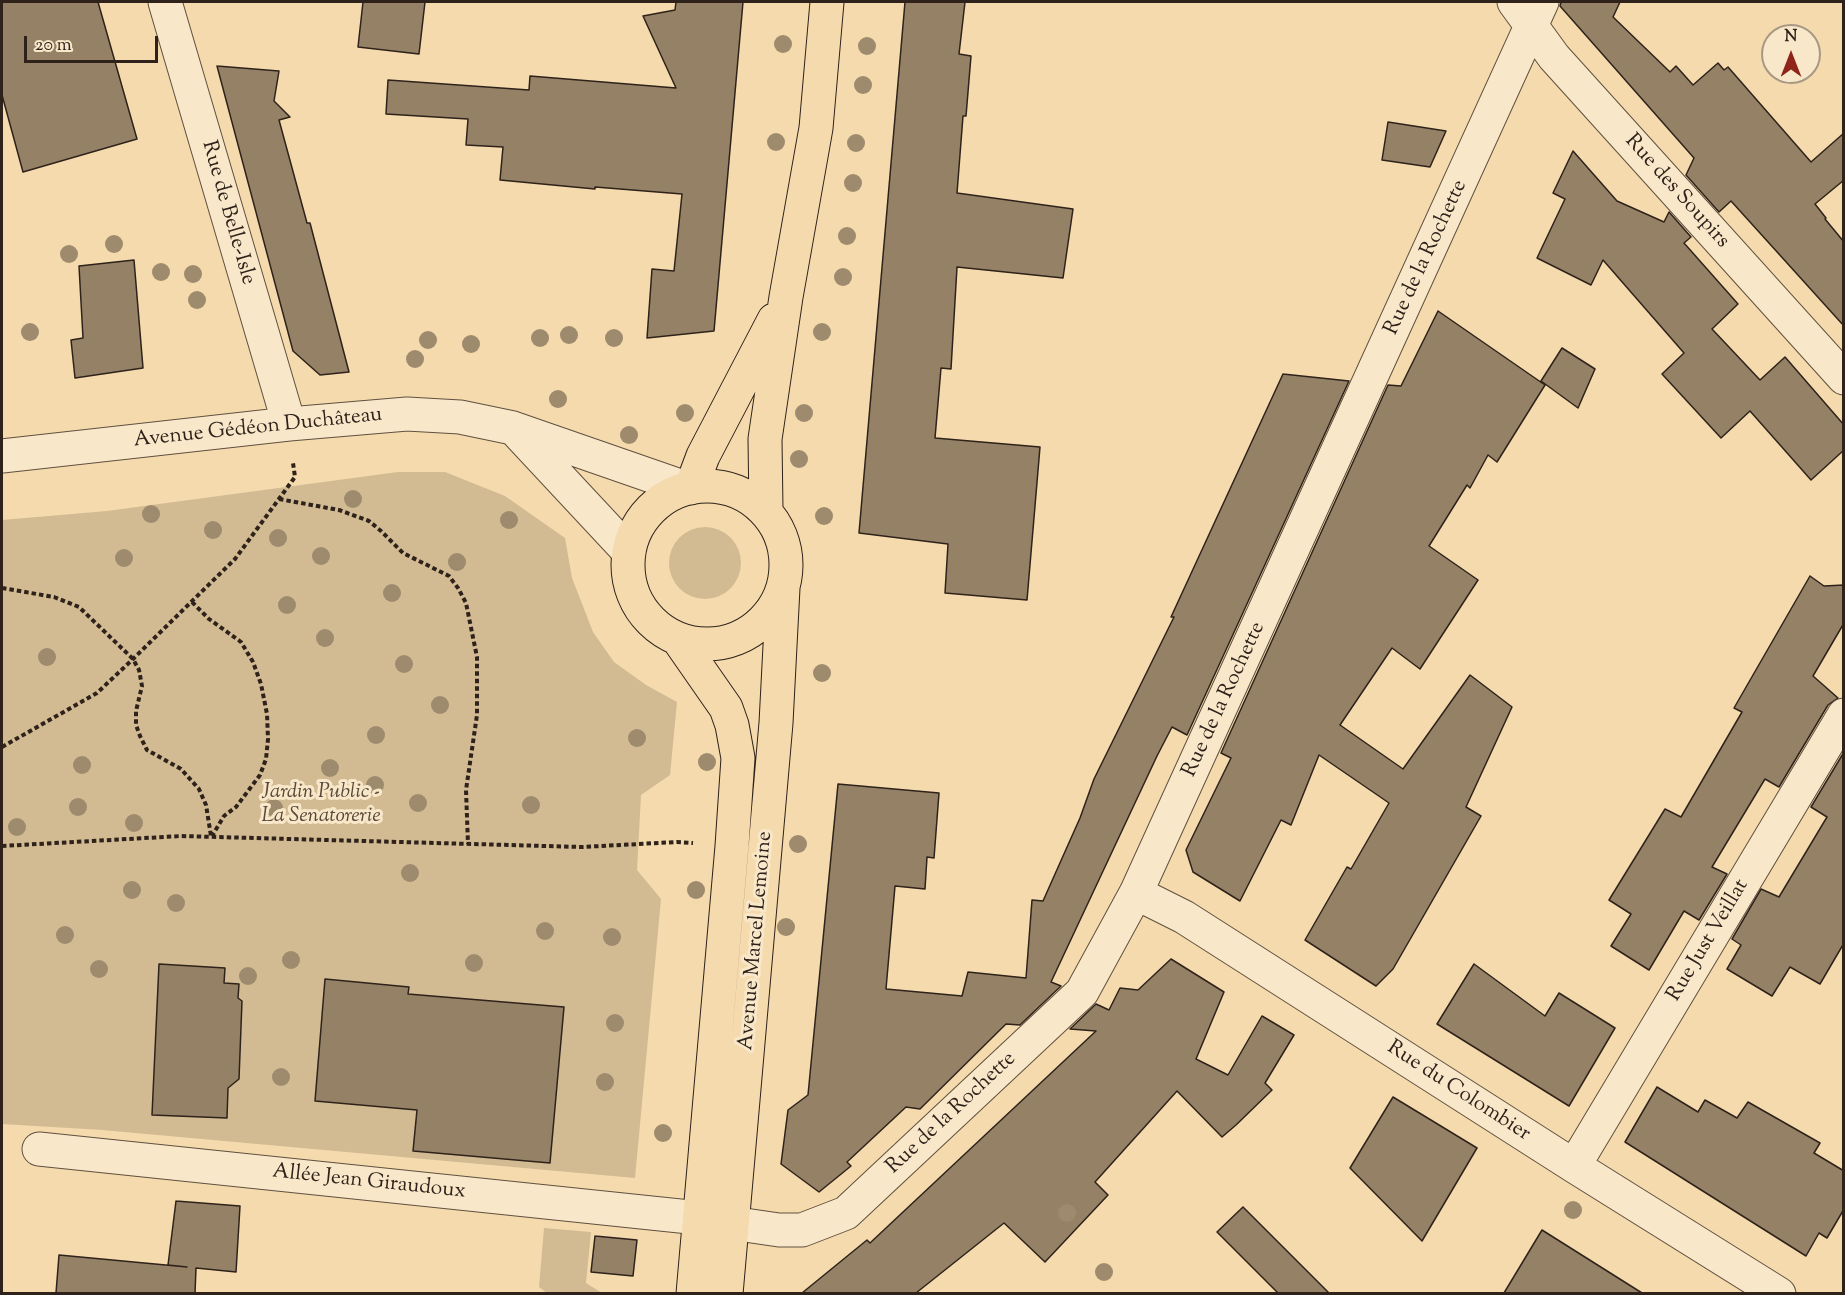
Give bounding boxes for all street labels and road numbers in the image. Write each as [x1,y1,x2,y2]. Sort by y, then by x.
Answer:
street label: Rue des Soupirs [1618,130,1734,254]
street label: Rue de Belle-Isle [194,138,260,288]
street label: Rue de la Rochette [1380,177,1474,339]
street label: Avenue Gédéon Duchâteau [132,403,384,455]
street label: Rue de la Rochette [1178,619,1272,781]
street label: Avenue Marcel Lemoine [735,830,779,1052]
street label: Rue Just Veillat [1663,875,1755,1007]
street label: Rue du Colombier [1381,1036,1535,1148]
street label: Rue de la Rochette [882,1047,1022,1181]
street label: Allée Jean Giraudoux [271,1160,467,1206]

